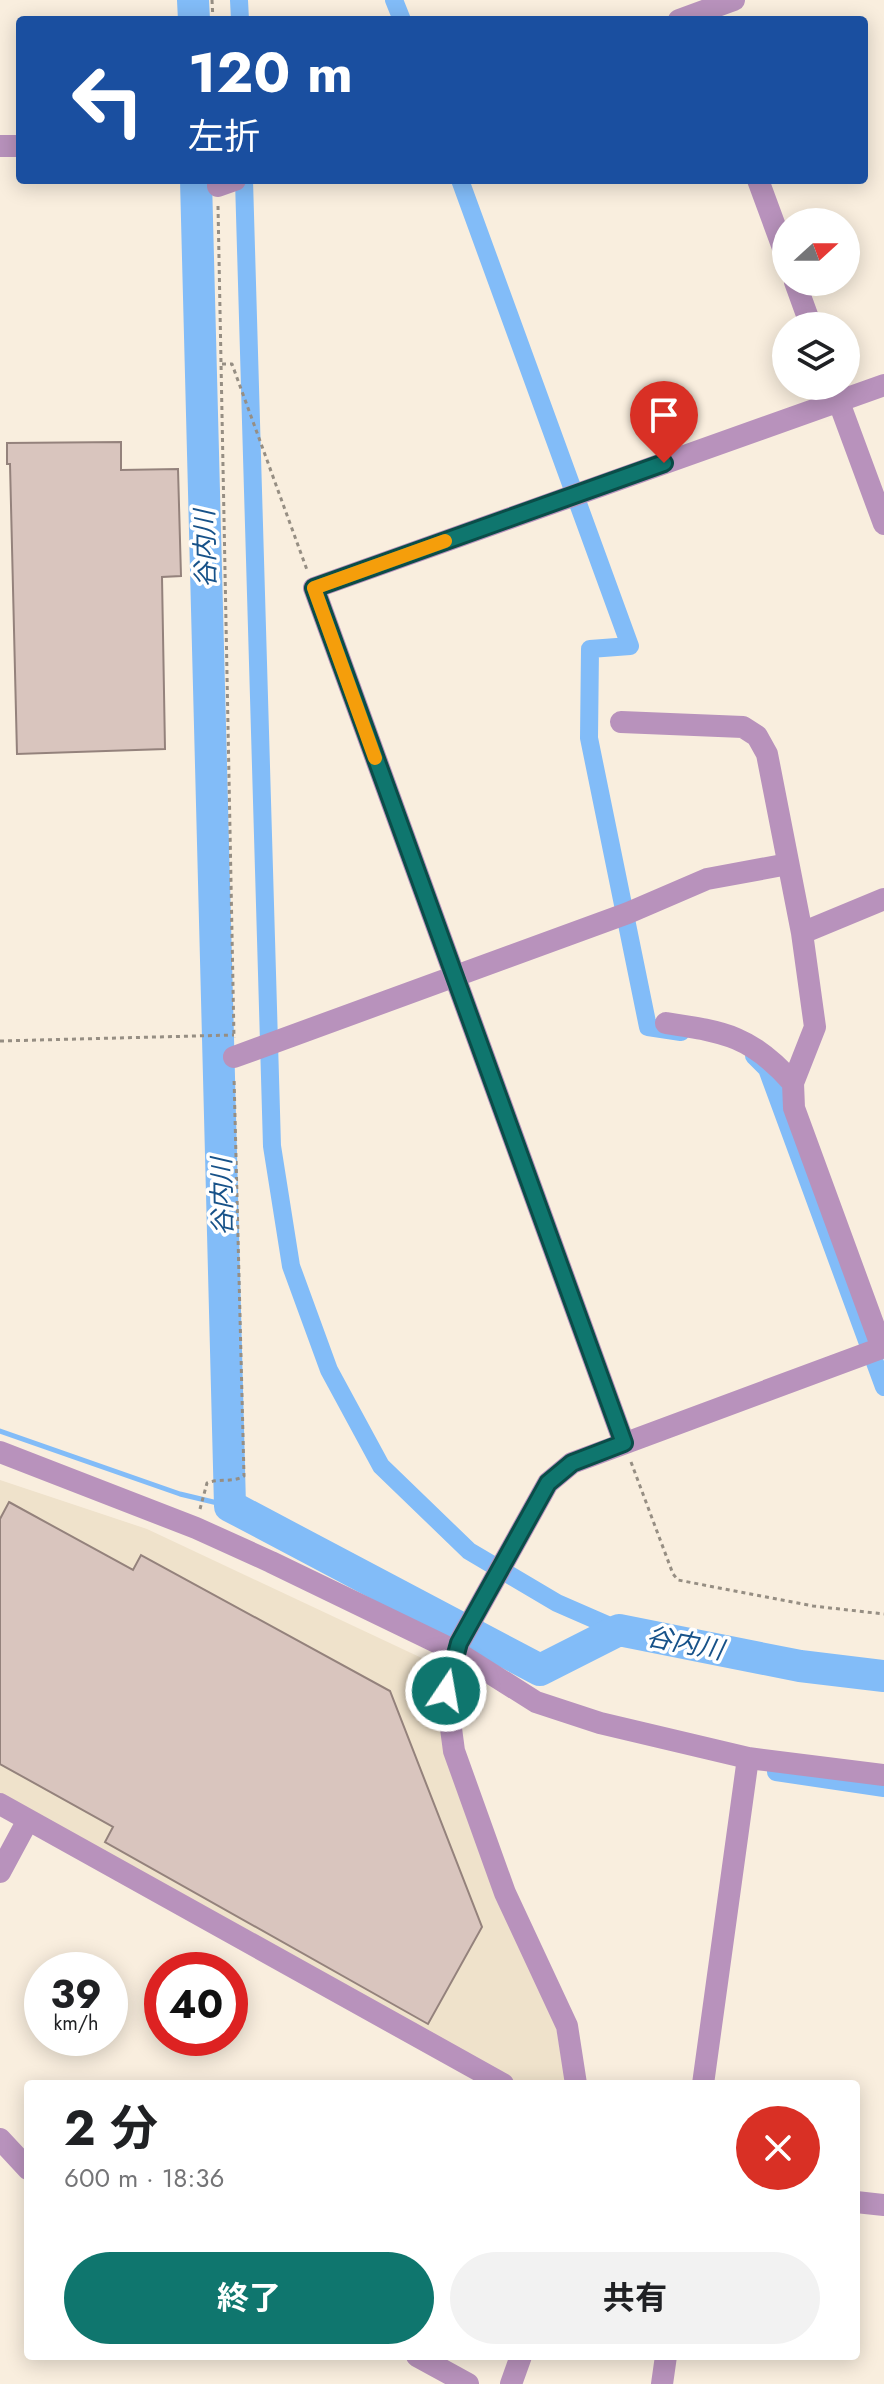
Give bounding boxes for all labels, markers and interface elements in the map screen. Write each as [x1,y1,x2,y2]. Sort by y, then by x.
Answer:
text: 120 m [188,32,353,113]
icon: left [56,48,160,152]
text: 左折 [188,110,260,162]
north arrow [772,208,860,296]
map controls [772,208,860,400]
button: layers [772,312,860,400]
pin [630,381,698,463]
icon: arrive [642,393,686,437]
water label: 谷内川 [185,507,225,588]
water label: 谷内川 [202,1155,242,1236]
water label: 谷内川 [643,1617,730,1670]
position arrow [404,1649,488,1733]
speed limit sign: 40 [144,1952,248,2056]
text: 39 [50,1965,102,2023]
text: km/h [53,2009,99,2038]
text: 2 分 [64,2094,158,2163]
button: close [736,2106,820,2190]
text: 600 m · 18:36 [64,2159,225,2197]
button: 終了 [64,2252,434,2344]
button: 共有 [450,2252,820,2344]

